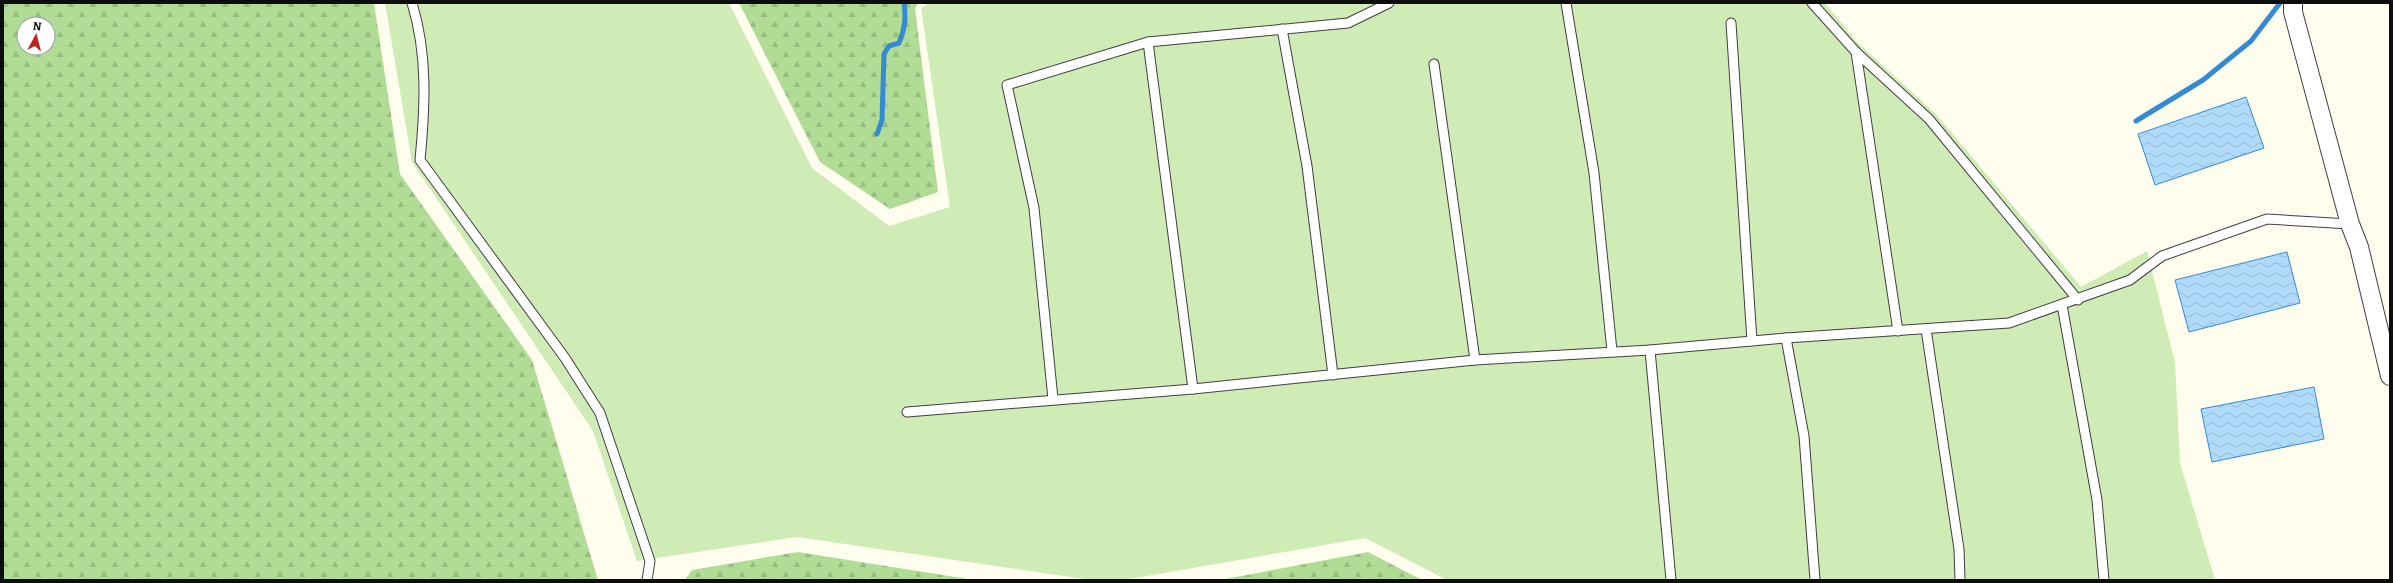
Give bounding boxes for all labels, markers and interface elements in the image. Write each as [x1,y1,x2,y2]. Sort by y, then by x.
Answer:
north arrow [16,16,56,56]
text: N [32,20,43,34]

